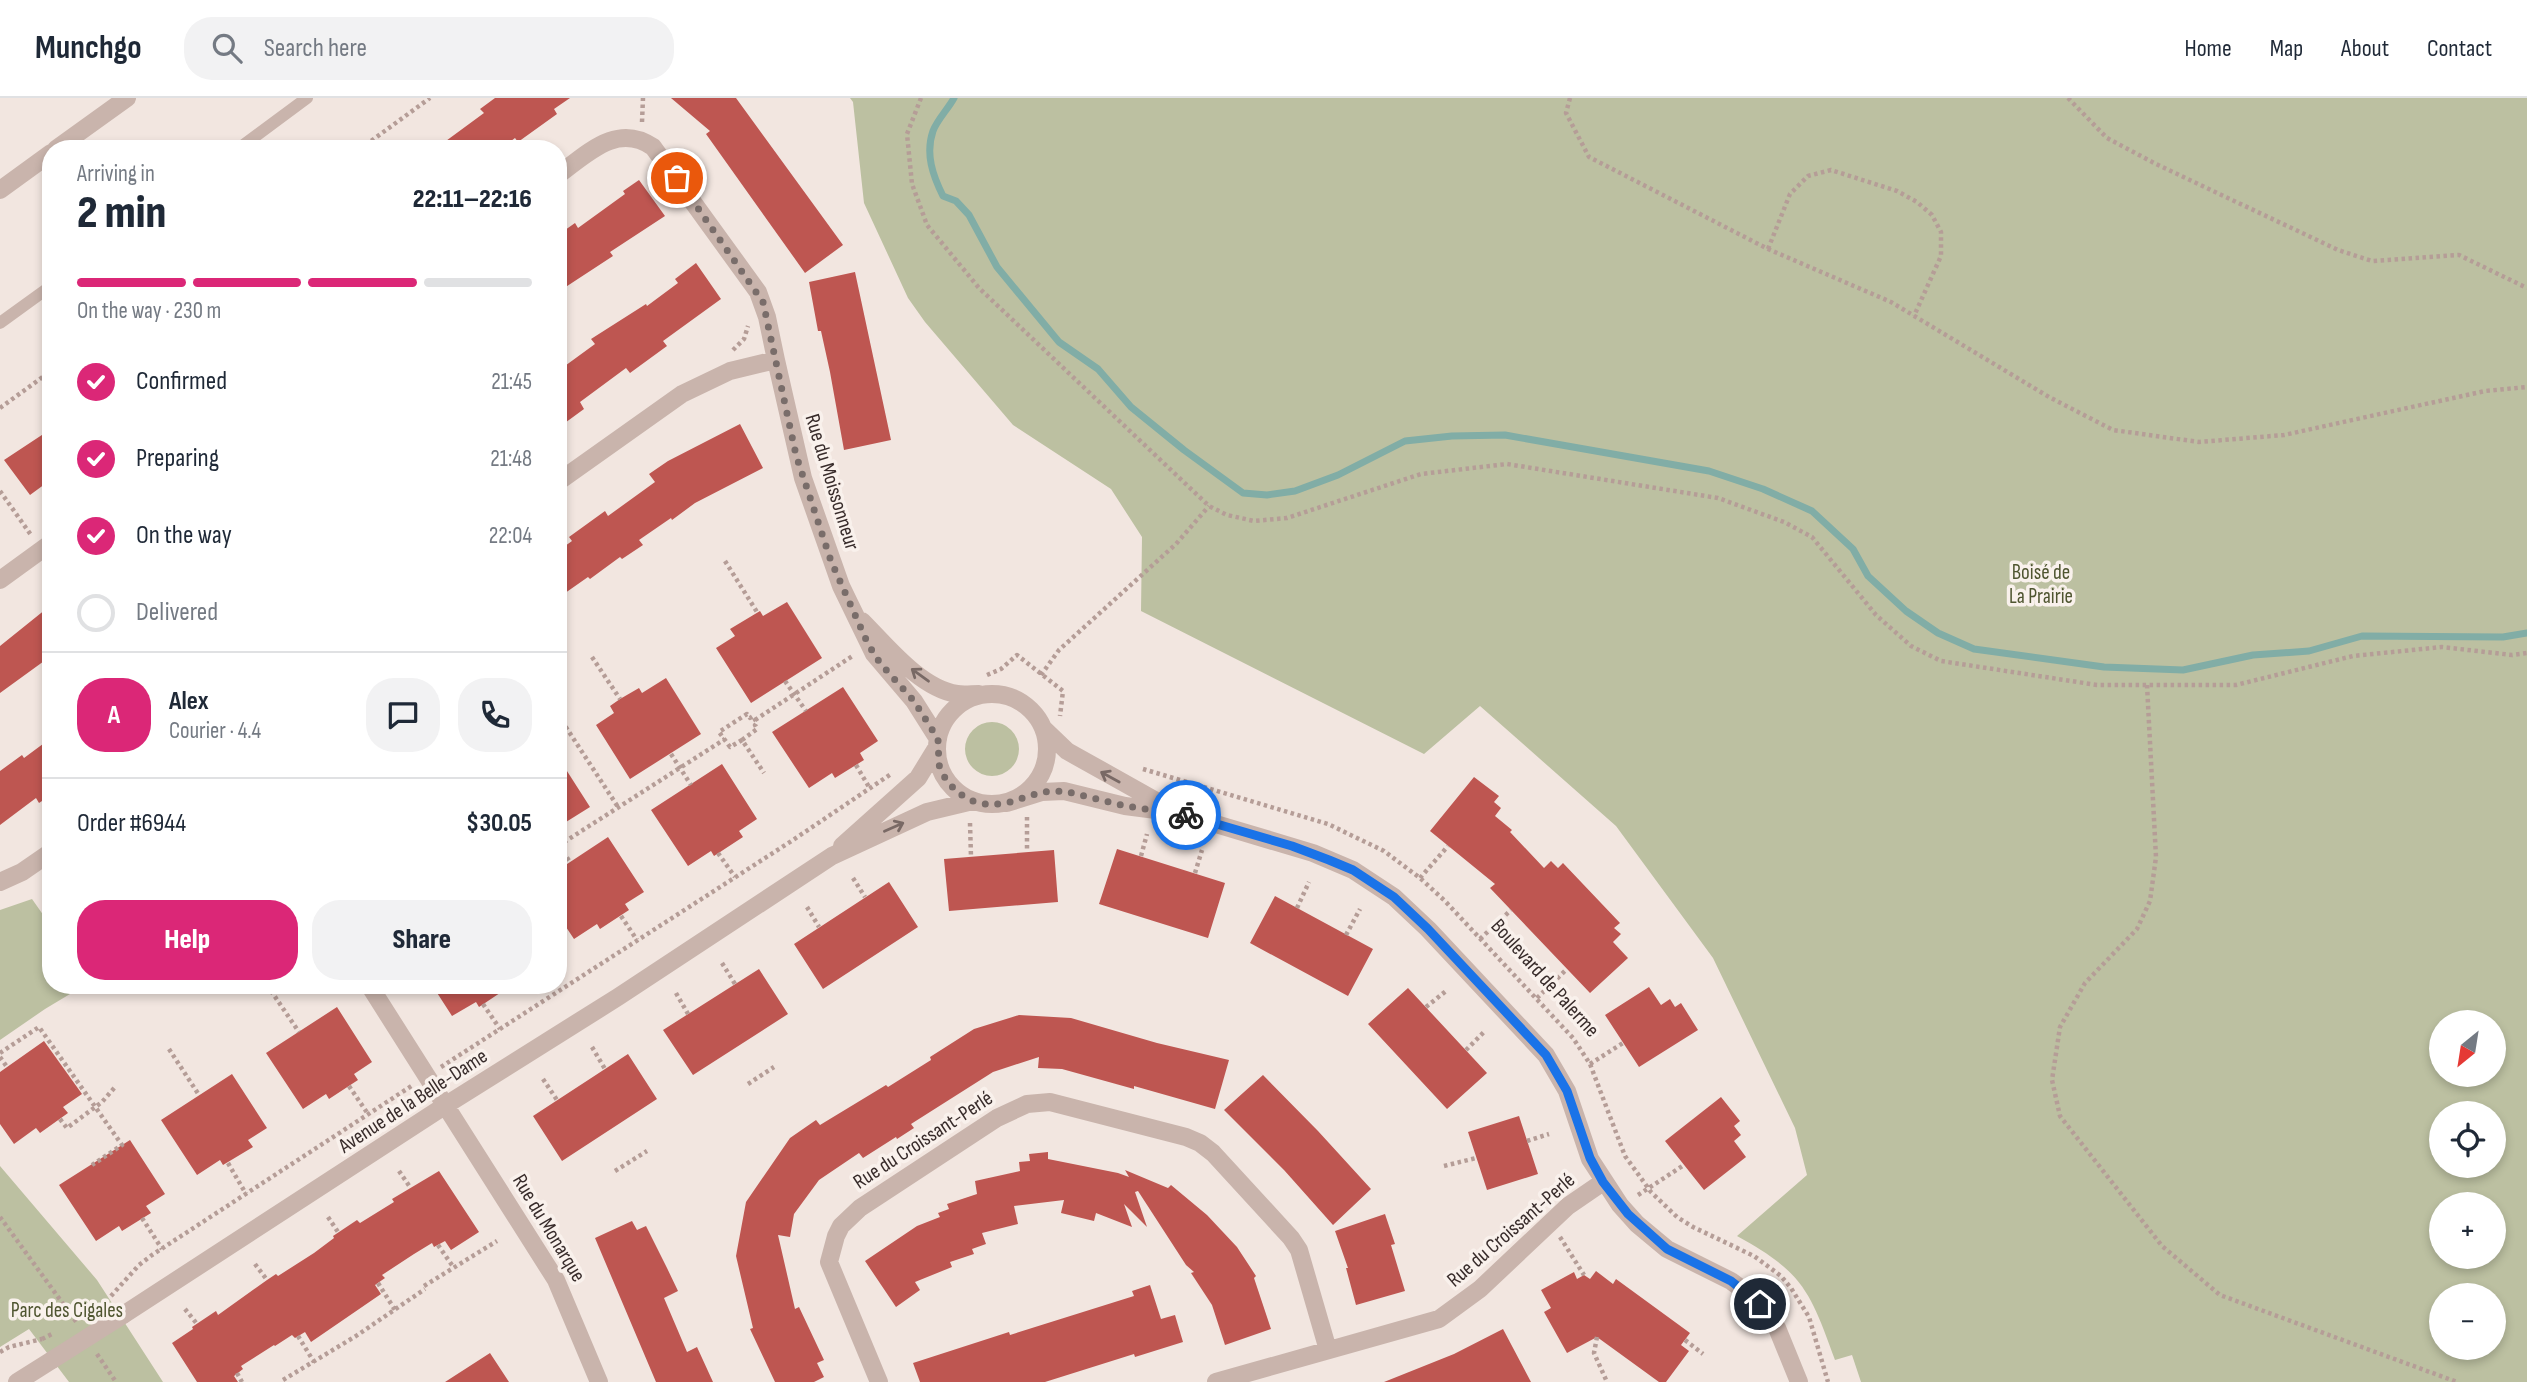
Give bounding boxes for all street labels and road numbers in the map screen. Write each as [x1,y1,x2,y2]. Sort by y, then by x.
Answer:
street label: Rue du Moissonneur [799,411,865,553]
street label: Boulevard de Palerme [1485,914,1605,1042]
street label: Avenue de la Belle-Dame [333,1044,492,1159]
street label: Rue du Croissant-Perlé [849,1086,997,1194]
street label: Rue du Croissant-Perlé [1442,1168,1580,1292]
street label: Rue du Monarque [507,1170,591,1286]

